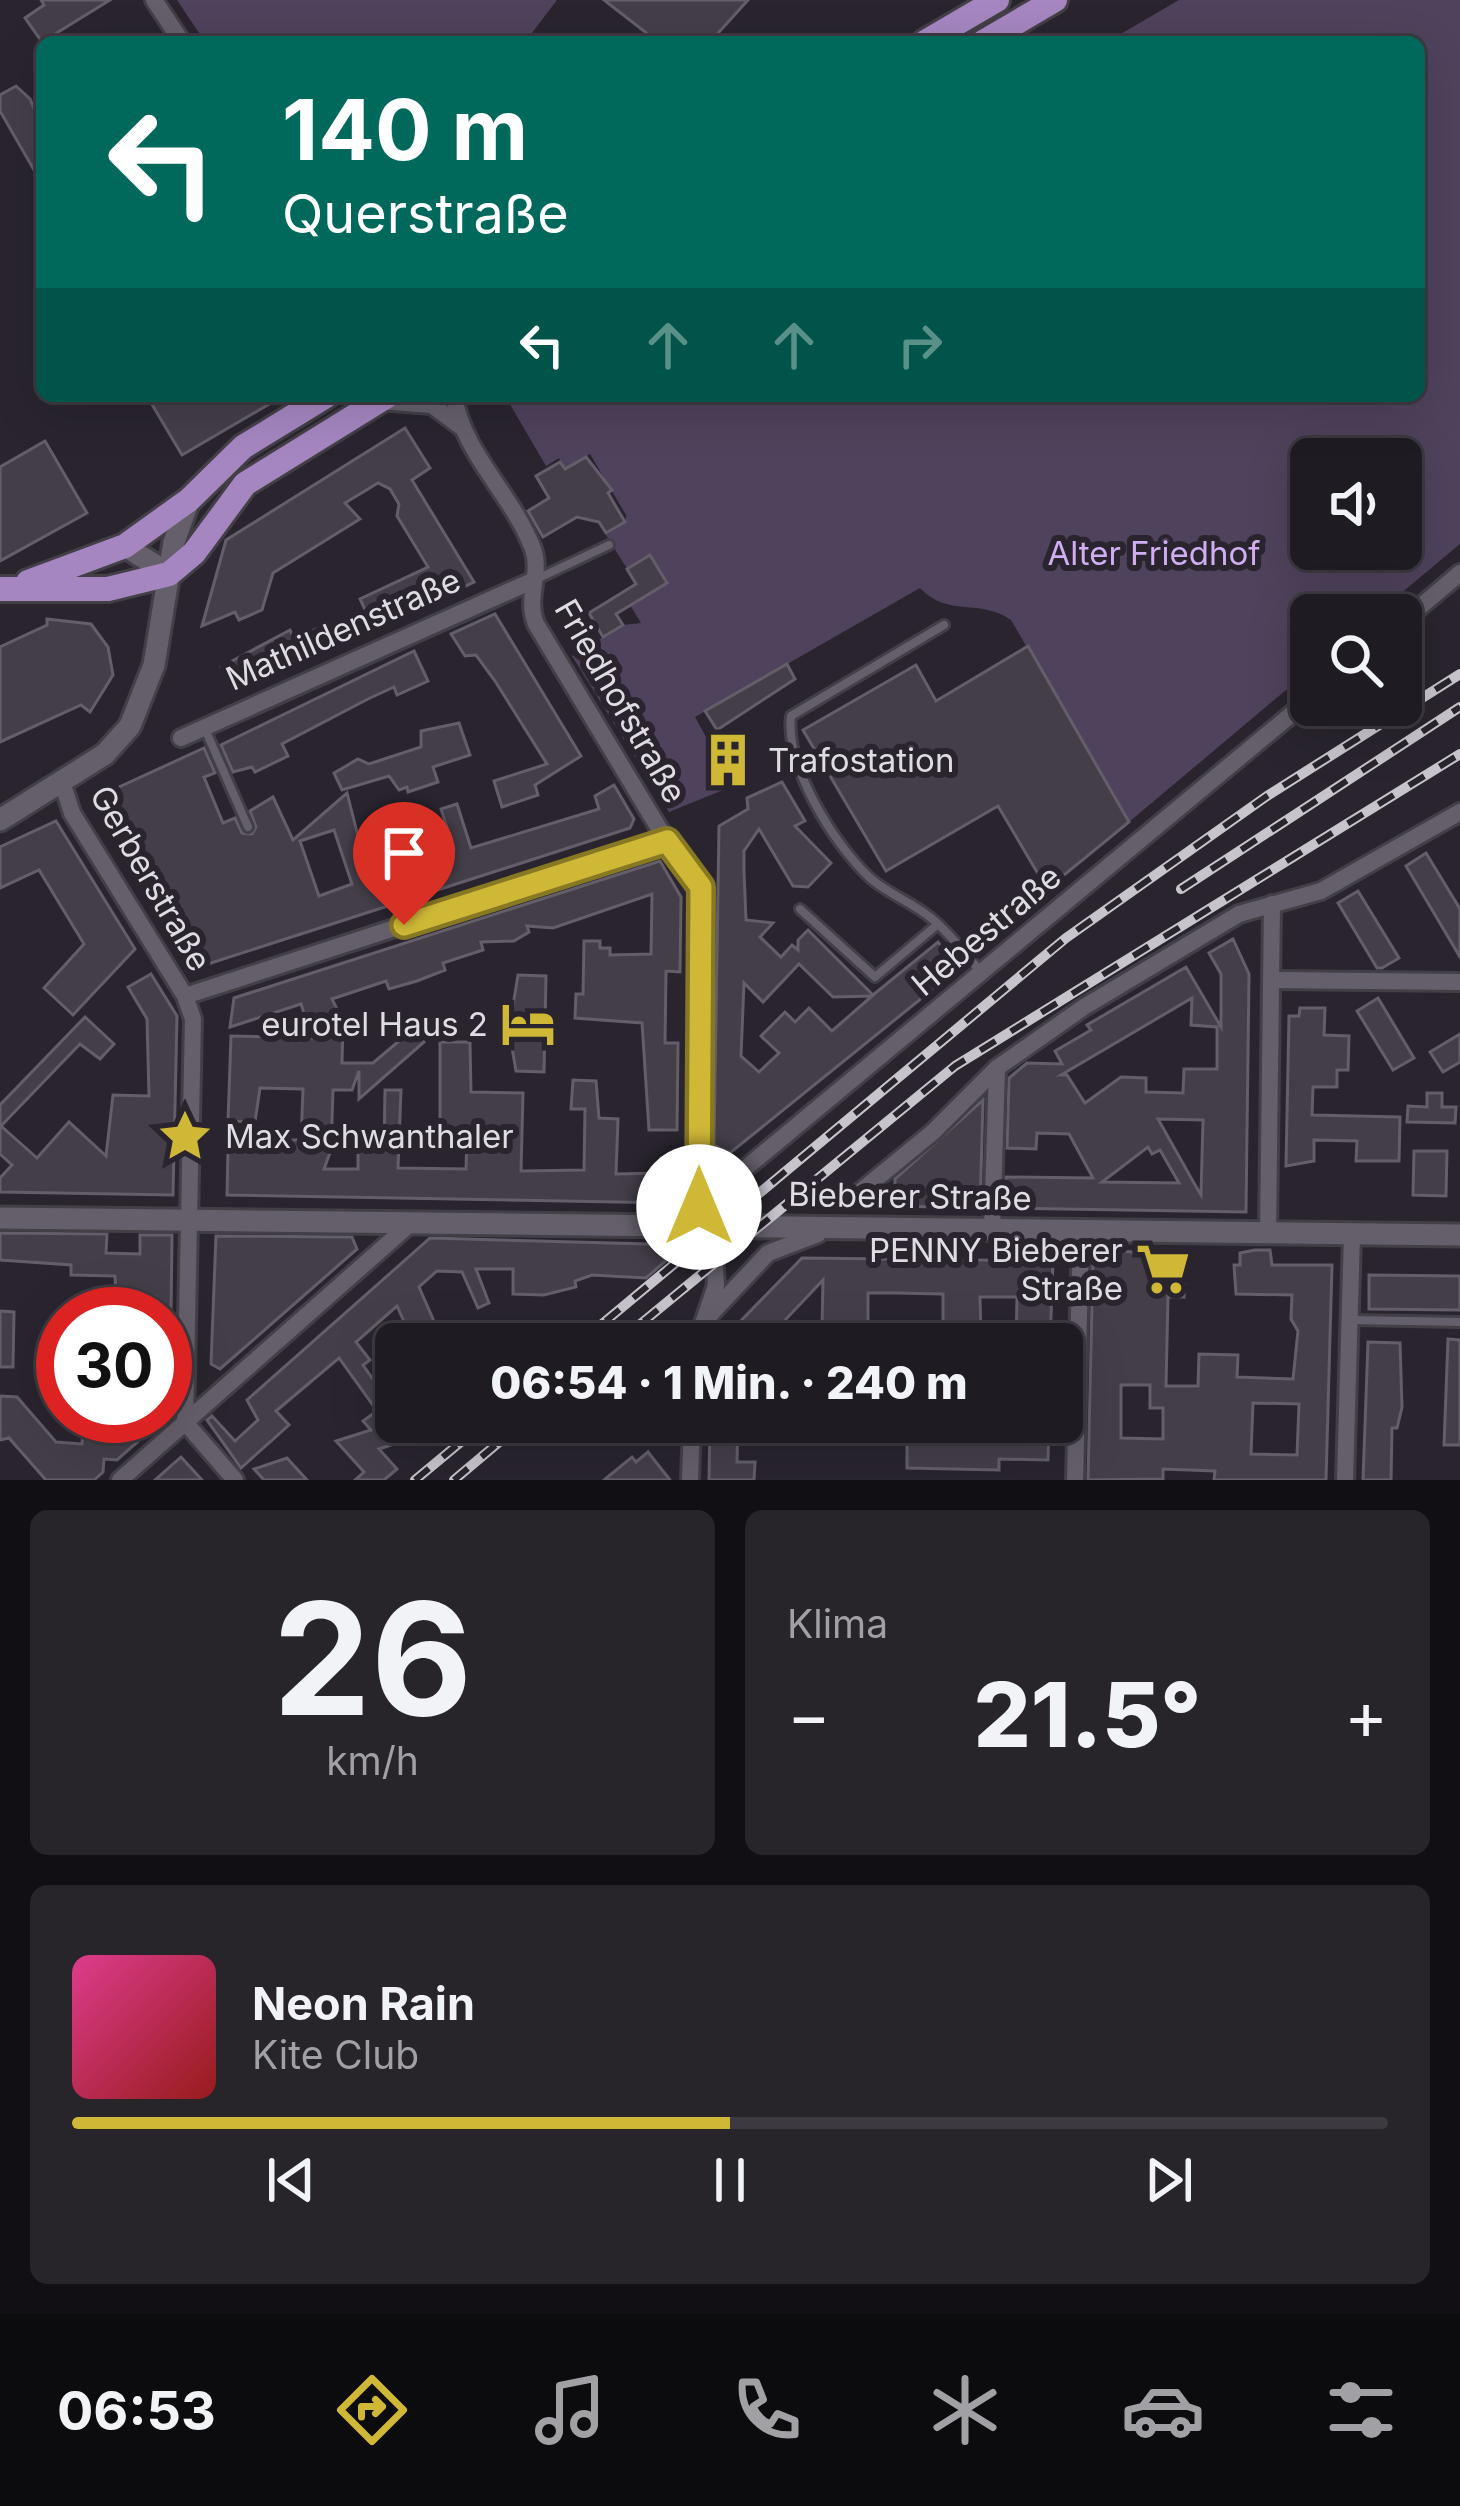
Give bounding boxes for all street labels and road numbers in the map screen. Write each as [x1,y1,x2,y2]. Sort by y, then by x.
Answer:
street label: Mathildenstraße [220,559,466,699]
street label: Friedhofstraße [547,592,695,810]
street label: Gerberstraße [82,778,220,978]
street label: Hebestraße [903,856,1069,1004]
street label: Bieberer Straße [788,1174,1032,1218]

